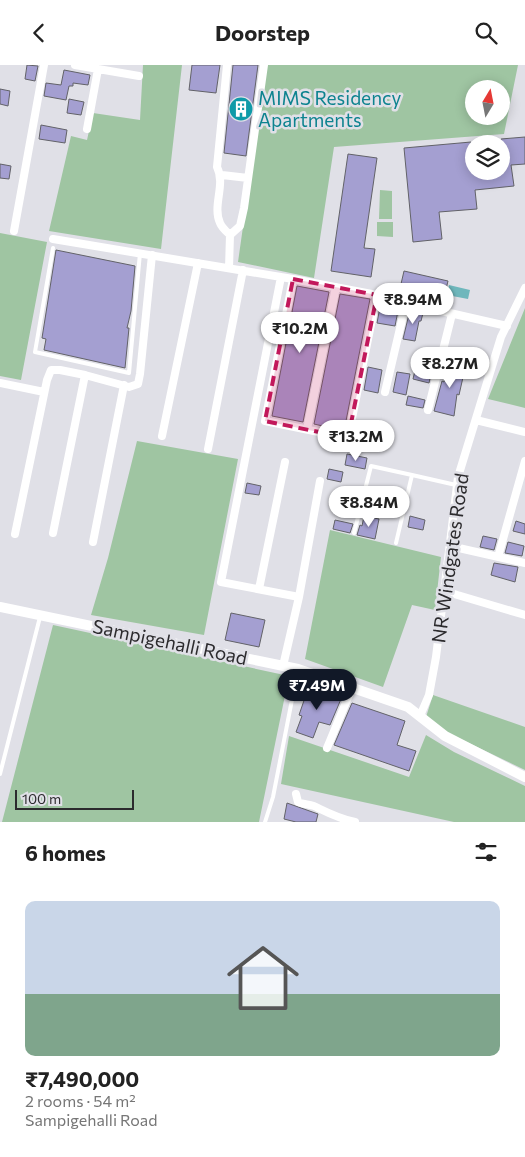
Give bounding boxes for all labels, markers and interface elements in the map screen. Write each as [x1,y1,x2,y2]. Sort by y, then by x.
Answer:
icon: back [25,19,53,47]
text: Doorstep [215,19,310,46]
icon: search [472,19,500,47]
north arrow [465,80,510,125]
map controls [465,80,510,180]
place label: MIMS Residency Apartments [258,86,401,131]
building icon: MIMS Residency Apartments [228,96,254,122]
button: layers [465,135,510,180]
pin: ₹8.94M [372,283,454,325]
text: ₹8.94M [384,289,442,308]
pin: ₹10.2M [259,311,341,354]
text: ₹10.2M [272,318,328,337]
pin: ₹8.27M [409,347,491,389]
text: ₹8.27M [421,353,479,372]
pin: ₹13.2M [315,419,397,462]
text: ₹13.2M [329,426,384,445]
street label: NR Windgates Road [426,472,473,644]
pin: ₹8.84M [328,485,410,528]
text: ₹8.84M [340,492,398,511]
street label: Sampigehalli Road [91,614,249,669]
pin: ₹7.49M [276,669,358,711]
text: ₹7.49M [289,675,345,694]
scale bar [15,787,134,810]
text: 100 m [22,790,61,807]
icon: filters [472,838,500,866]
text: 6 homes [25,840,106,865]
icon: home [218,933,308,1023]
text: ₹7,490,000 [25,1066,139,1091]
text: 2 rooms · 54 m² [25,1091,136,1110]
text: Sampigehalli Road [25,1110,157,1129]

